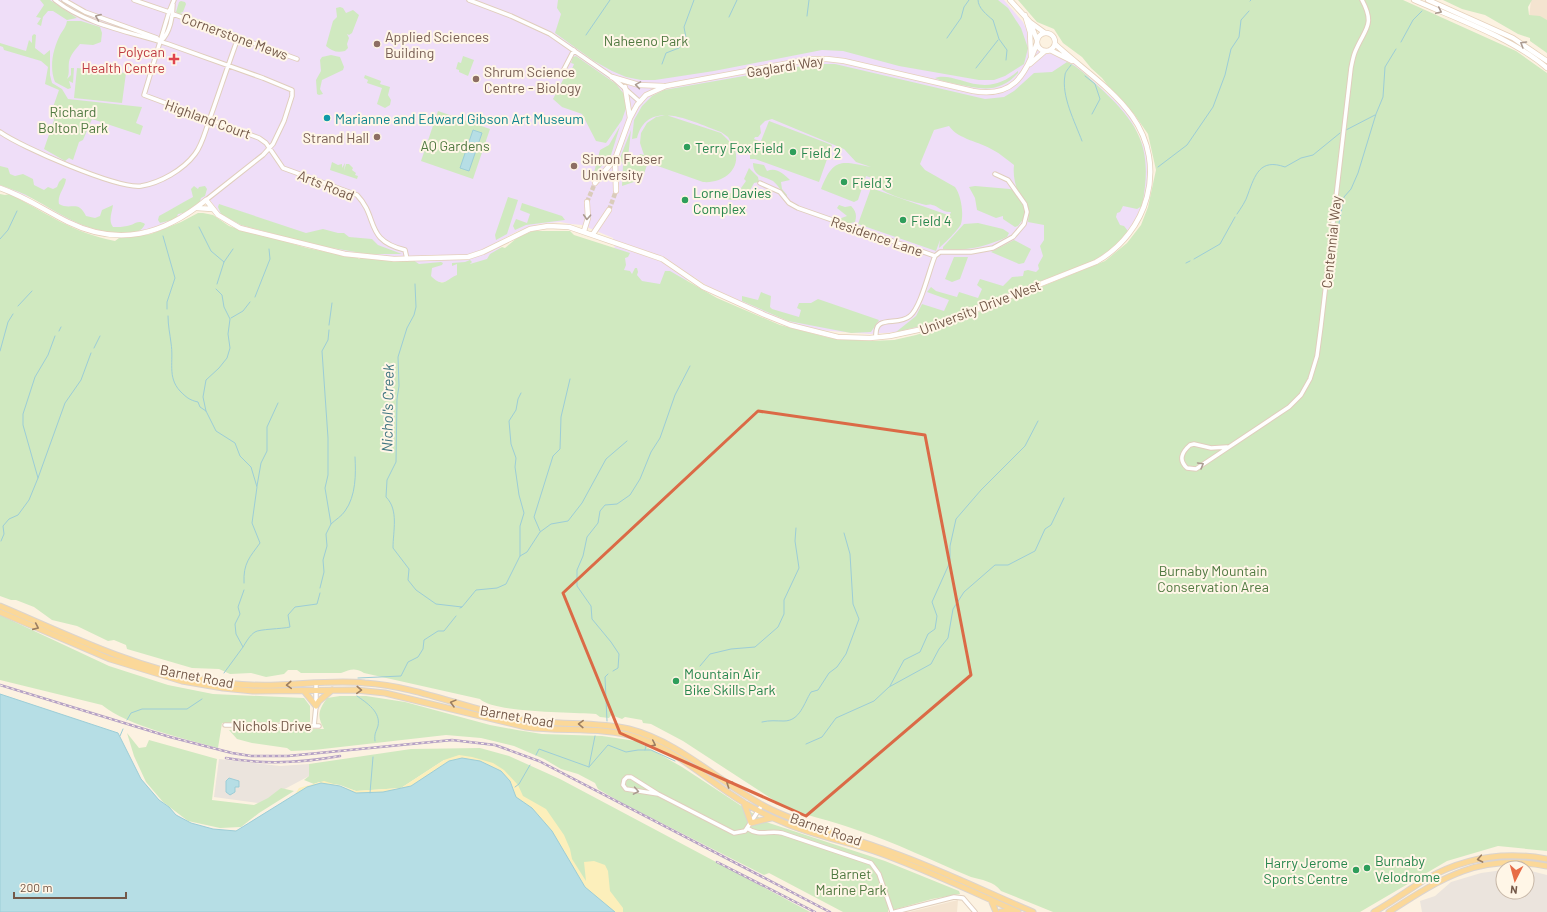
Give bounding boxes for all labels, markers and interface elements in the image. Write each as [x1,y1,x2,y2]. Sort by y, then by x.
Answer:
one-way arrow [1434,6,1442,14]
street label: Cornerstone Mews [180,9,291,63]
one-way arrow [95,14,102,22]
place label: Applied Sciences Building [385,28,489,61]
park label: Naheeno Park [604,32,688,49]
marker: Applied Sciences Building [372,39,382,49]
one-way arrow [1520,42,1527,49]
place label: Polycan Health Centre [82,43,165,76]
street label: Gaglardi Way [745,51,825,80]
marker: Polycan Health Centre [168,53,180,65]
place label: Shrum Science Centre - Biology [484,63,582,96]
marker: Shrum Science Centre - Biology [471,74,481,84]
one-way arrow [635,81,641,90]
street label: Highland Court [163,96,253,142]
park label: Richard Bolton Park [38,103,108,136]
place label: Marianne and Edward Gibson Art Museum [335,110,584,127]
marker: Marianne and Edward Gibson Art Museum [322,113,332,123]
place label: Strand Hall [303,129,369,146]
marker: Strand Hall [372,132,382,142]
park label: AQ Gardens [420,137,490,154]
place label: Terry Fox Field [695,139,783,156]
marker: Terry Fox Field [682,142,692,152]
place label: Field 2 [801,144,841,161]
marker: Field 2 [788,147,798,157]
place label: Simon Fraser University [582,150,663,183]
marker: Simon Fraser University [569,161,579,171]
street label: Arts Road [295,166,357,204]
place label: Field 3 [852,174,892,191]
marker: Field 3 [839,177,849,187]
place label: Lorne Davies Complex [693,184,772,217]
street label: Centennial Way [1318,194,1344,289]
marker: Lorne Davies Complex [680,195,690,205]
street label: Residence Lane [829,212,925,260]
place label: Field 4 [911,212,951,229]
one-way arrow [582,213,591,220]
marker: Field 4 [898,215,908,225]
street label: University Drive West [917,276,1043,338]
water label: Nichol's Creek [377,363,397,452]
one-way arrow [1197,463,1204,470]
park label: Burnaby Mountain Conservation Area [1157,562,1269,595]
one-way arrow [32,623,39,631]
street label: Barnet Road [159,661,235,691]
place label: Mountain Air Bike Skills Park [684,665,776,698]
marker: Mountain Air Bike Skills Park [671,676,681,686]
one-way arrow [286,680,292,689]
one-way arrow [356,686,362,694]
one-way arrow [450,699,457,708]
street label: Barnet Road [479,701,555,731]
street label: Nichols Drive [232,717,312,734]
one-way arrow [578,720,584,729]
one-way arrow [649,739,657,747]
one-way arrow [726,782,733,789]
one-way arrow [633,786,639,794]
street label: Barnet Road [788,809,864,849]
place label: Burnaby Velodrome [1375,852,1440,885]
place label: Harry Jerome Sports Centre [1264,854,1348,887]
one-way arrow [1477,854,1484,863]
north arrow [1495,860,1535,900]
marker: Burnaby Velodrome [1362,863,1372,873]
park label: Barnet Marine Park [815,865,887,898]
marker: Harry Jerome Sports Centre [1351,865,1361,875]
scale bar [14,874,126,900]
text: 200 m [20,880,52,894]
text: N [1510,884,1518,897]

